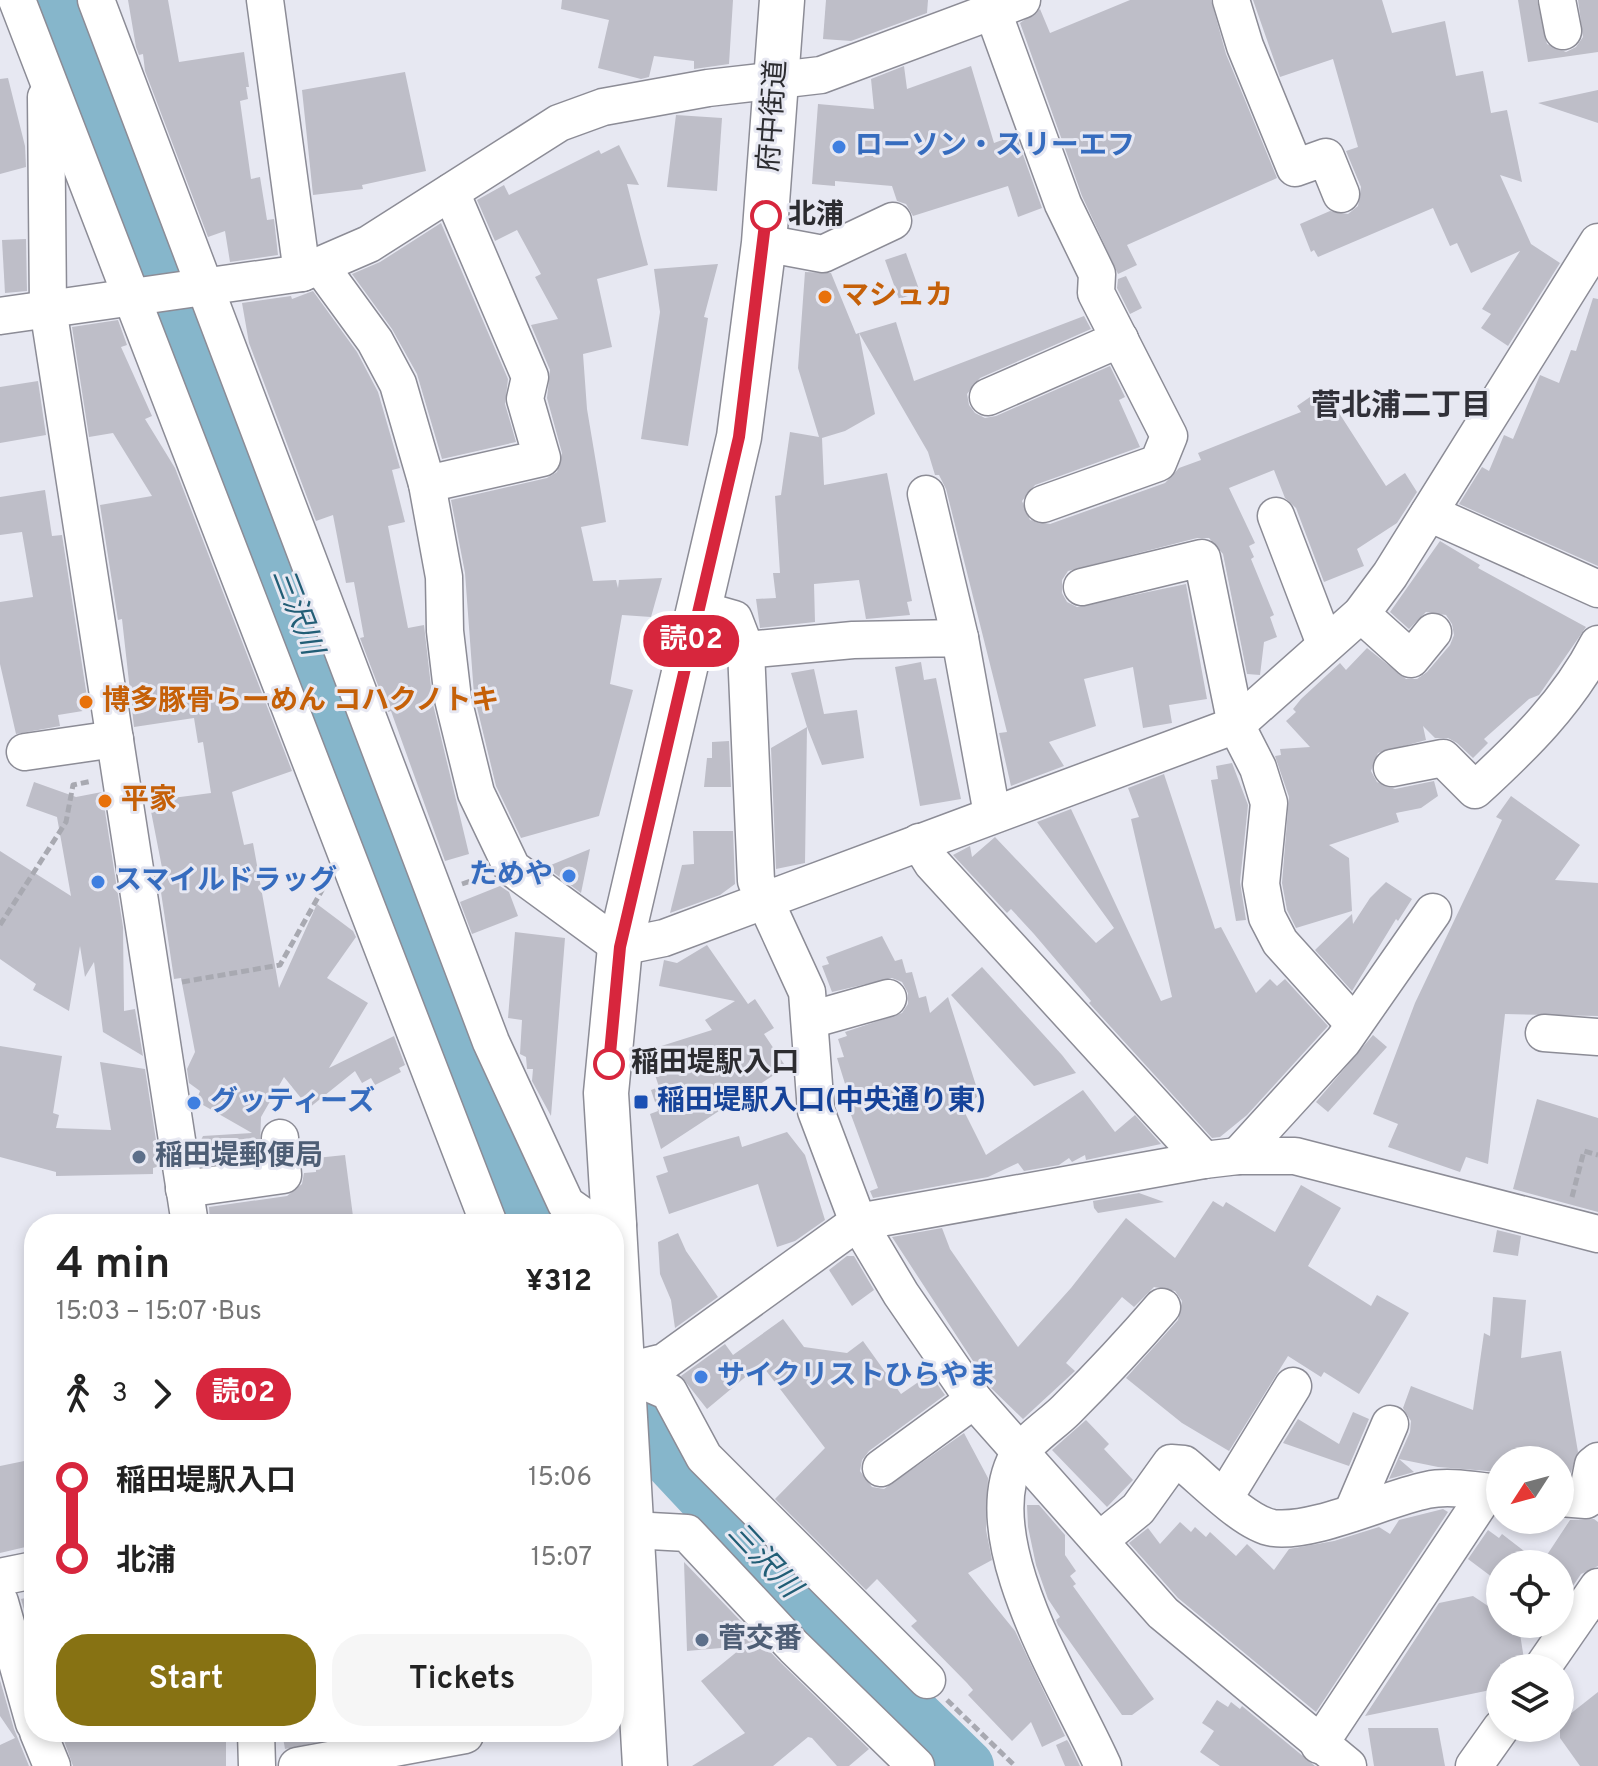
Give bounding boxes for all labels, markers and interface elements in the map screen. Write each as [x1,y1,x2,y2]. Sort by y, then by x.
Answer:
street label: 府中街道 [752,59,796,173]
place label: ローソン・スリーエフ [855,129,1135,165]
marker: ローソン・スリーエフ [830,138,848,156]
place label: 北浦 [788,198,844,234]
marker: 北浦 [751,201,781,231]
place label: マシュカ [841,279,953,315]
marker: マシュカ [816,288,834,306]
district label: 菅北浦二丁目 [1311,389,1491,426]
water label: 三沢川 [263,563,330,663]
line badge: 読02 [645,615,737,667]
text: 読02 [659,623,723,659]
place label: 博多豚骨らーめん コハクノトキ [102,684,499,720]
marker: 博多豚骨らーめん コハクノトキ [77,693,95,711]
place label: 平家 [121,783,177,819]
marker: 平家 [96,792,114,810]
place label: ためや [469,858,553,894]
place label: スマイルドラッグ [114,864,337,900]
marker: ためや [560,867,578,885]
marker: スマイルドラッグ [89,873,107,891]
place label: 稲田堤駅入口 [631,1046,799,1082]
marker: 稲田堤駅入口 [594,1049,624,1079]
place label: 稲田堤駅入口(中央通り東) [657,1084,986,1120]
place label: グッティーズ [210,1085,375,1121]
marker: 稲田堤駅入口(中央通り東) [632,1093,650,1111]
marker: グッティーズ [185,1094,203,1112]
place label: 稲田堤郵便局 [155,1139,323,1175]
marker: 稲田堤郵便局 [130,1148,148,1166]
text: 4 min [56,1238,170,1294]
text: ¥312 [526,1264,592,1301]
text: 15:03 – 15:07 · Bus [56,1296,262,1329]
place label: サイクリストひらやま [717,1359,996,1395]
marker: サイクリストひらやま [692,1368,710,1386]
icon: walk [56,1372,100,1416]
icon: forward [140,1372,184,1416]
text: 読02 [212,1376,275,1412]
text: 3 [112,1378,128,1411]
north arrow [1486,1446,1574,1534]
map controls [1486,1446,1574,1742]
text: 15:06 [528,1462,592,1495]
text: 稲田堤駅入口 [116,1464,296,1501]
water label: 三沢川 [719,1515,809,1609]
text: 15:07 [531,1542,592,1575]
text: 北浦 [116,1544,176,1581]
button: locate [1486,1550,1574,1638]
place label: 菅交番 [718,1622,802,1658]
marker: 菅交番 [693,1631,711,1649]
button: Start [56,1634,316,1726]
button: Tickets [332,1634,592,1726]
button: layers [1486,1654,1574,1742]

